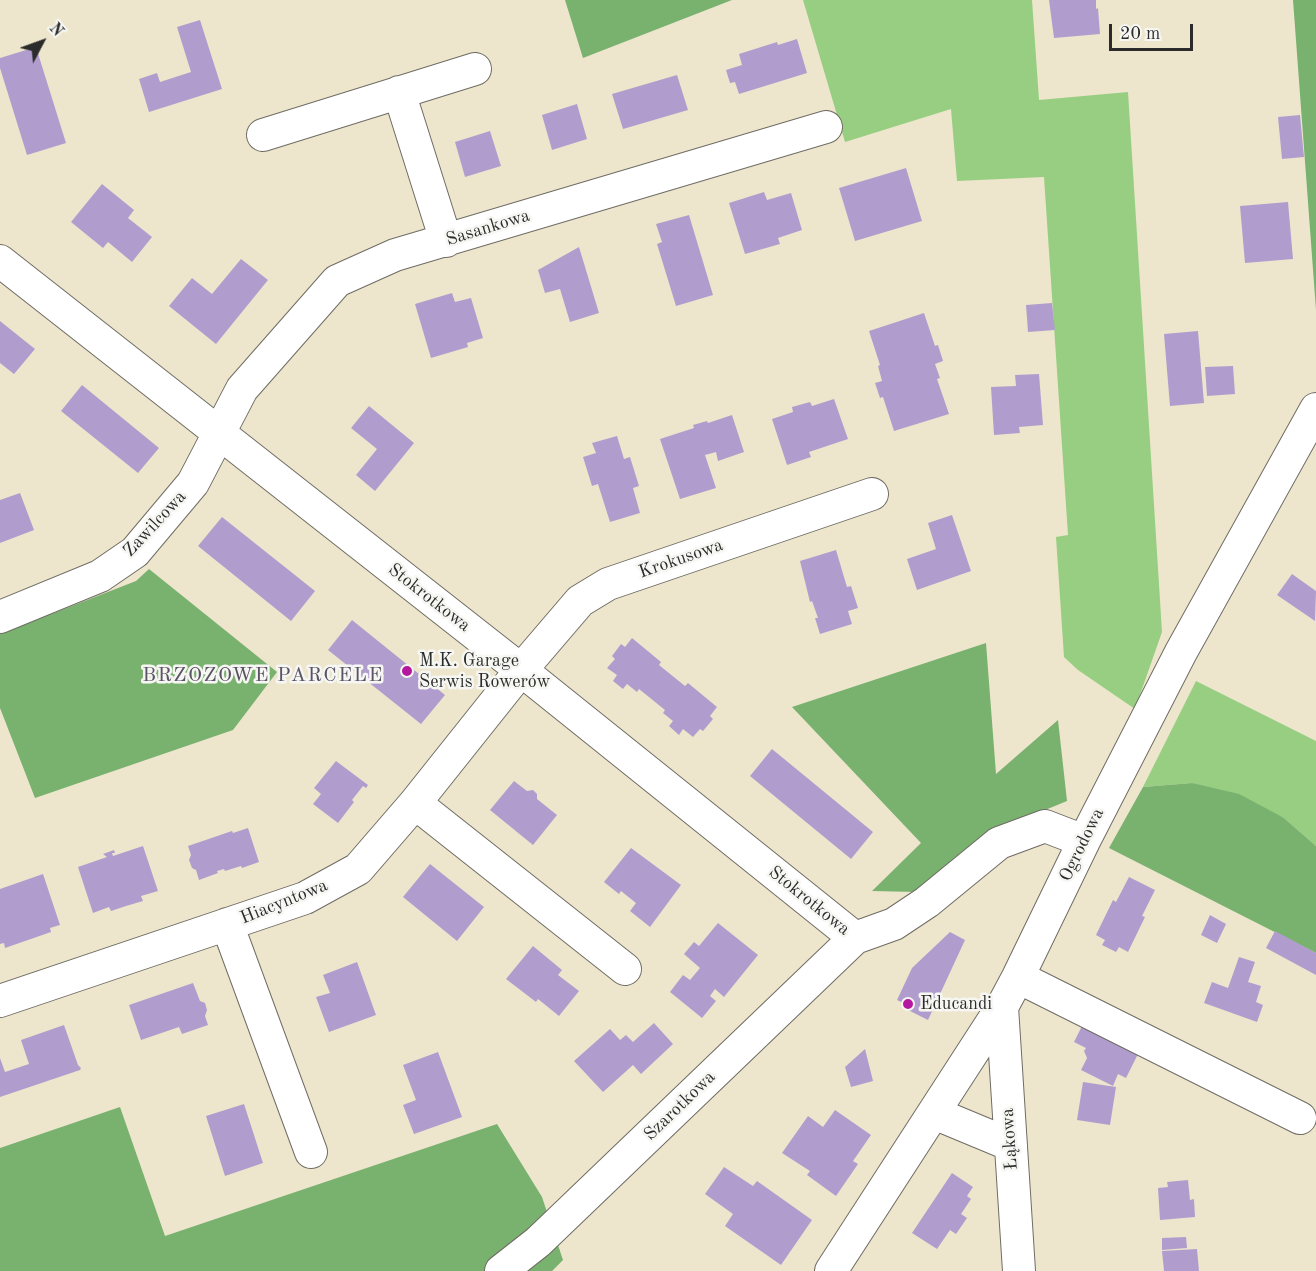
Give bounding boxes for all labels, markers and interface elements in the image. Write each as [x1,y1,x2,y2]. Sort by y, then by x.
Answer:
north arrow [12,12,72,72]
scale bar [1112,12,1196,50]
text: N [46,20,66,40]
text: 20 m [1120,25,1160,43]
street label: Sasankowa [443,205,533,251]
street label: Zawilcowa [119,486,191,562]
street label: Krokusowa [636,535,726,583]
street label: Stokrotkowa [383,559,475,637]
place label: M.K. Garage Serwis Rowerów [419,650,550,692]
district label: BRZOZOWE PARCELE [142,664,384,688]
marker: M.K. Garage Serwis Rowerów [400,664,414,678]
street label: Ogrodowa [1055,805,1109,885]
street label: Stokrotkowa [764,862,854,940]
street label: Hiacyntowa [237,875,331,929]
place label: Educandi [920,993,992,1015]
marker: Educandi [901,997,915,1011]
street label: Szarotkowa [640,1067,720,1145]
street label: Łąkowa [997,1108,1023,1170]

